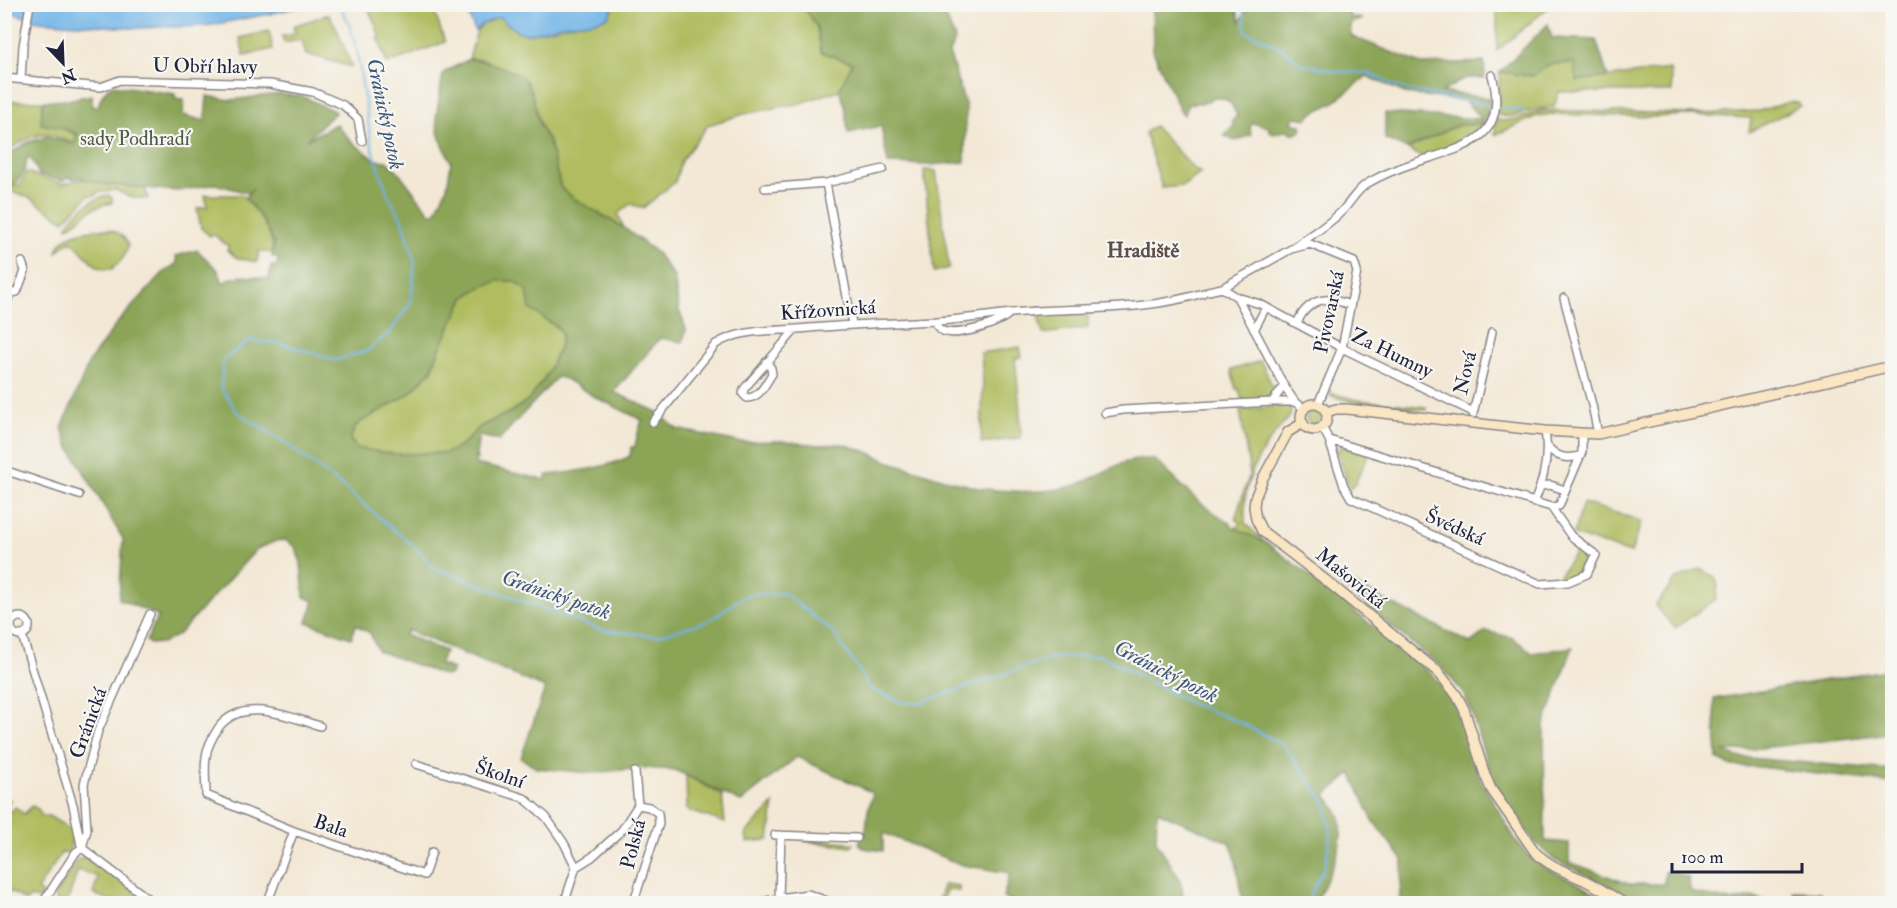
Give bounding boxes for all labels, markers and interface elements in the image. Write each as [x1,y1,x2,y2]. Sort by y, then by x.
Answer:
north arrow [33,33,93,93]
street label: U Obří hlavy [152,53,259,79]
water label: Gránický potok [360,56,410,172]
text: N [57,63,80,88]
park label: sady Podhradí [80,126,192,151]
district label: Hradiště [1107,237,1179,264]
street label: Pivovarská [1308,268,1350,355]
street label: Křížovnická [779,294,877,326]
street label: Za Humny [1347,322,1438,384]
street label: Nová [1448,348,1482,397]
street label: Švédská [1422,502,1490,551]
street label: Mašovická [1311,542,1392,614]
water label: Gránický potok [498,564,614,626]
water label: Gránický potok [1109,634,1223,710]
street label: Gránická [64,683,113,762]
street label: Školní [472,753,530,795]
street label: Bala [311,809,352,844]
street label: Polská [615,816,651,871]
scale bar [1672,836,1802,874]
text: 100 m [1681,846,1724,869]

